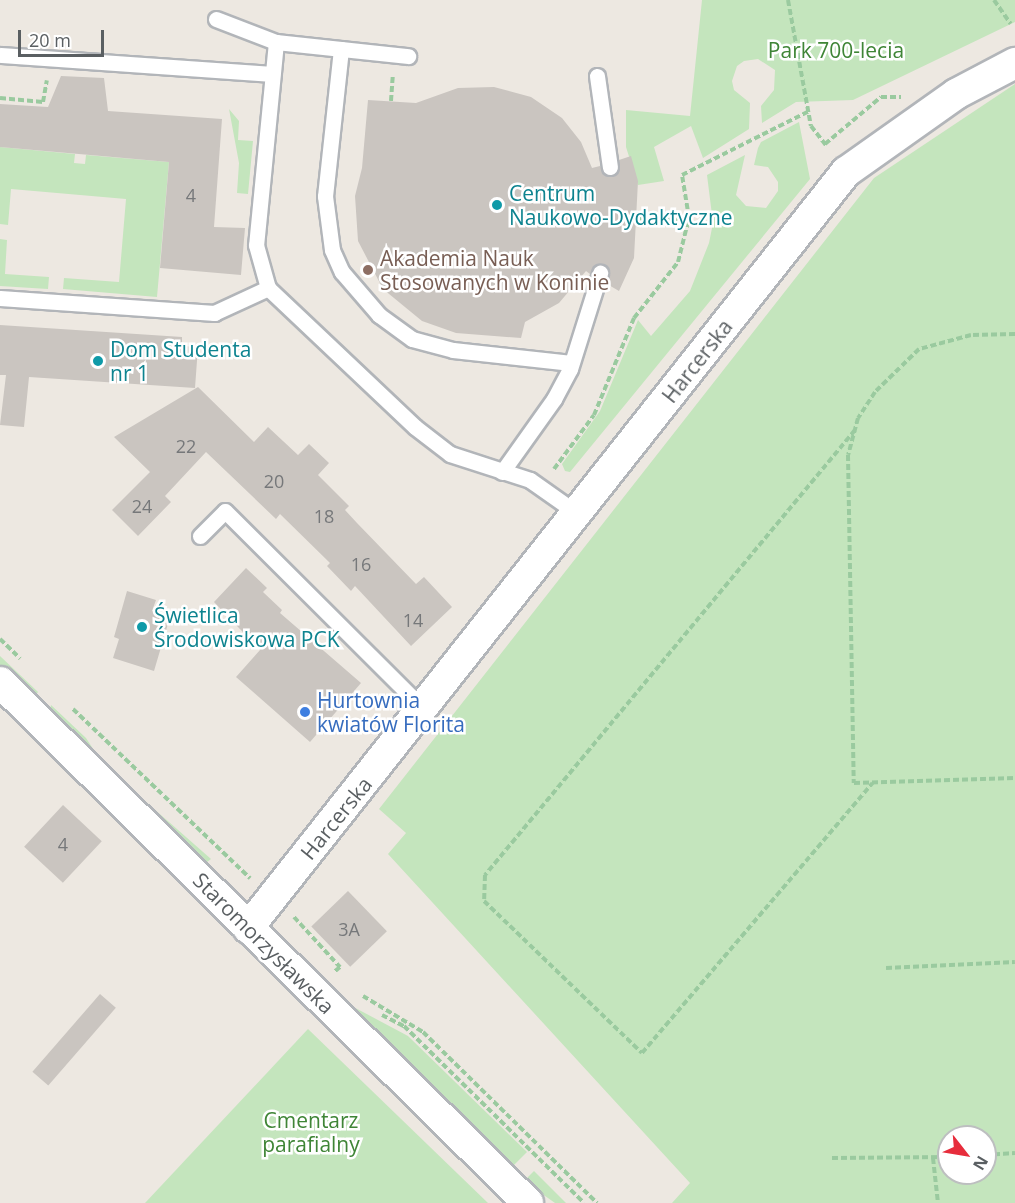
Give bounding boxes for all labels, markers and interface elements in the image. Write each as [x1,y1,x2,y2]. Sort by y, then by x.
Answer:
scale bar [21,18,106,56]
text: 20 m [29,28,71,52]
park label: Park 700-lecia [768,37,904,63]
place label: Centrum Naukowo-Dydaktyczne [509,180,733,230]
house number: 4 [186,184,196,206]
marker: Centrum Naukowo-Dydaktyczne [490,198,504,212]
place label: Akademia Nauk Stosowanych w Koninie [380,245,609,295]
marker: Akademia Nauk Stosowanych w Koninie [361,263,375,277]
street label: Harcerska [657,314,737,408]
place label: Dom Studenta nr 1 [110,336,251,386]
marker: Dom Studenta nr 1 [91,354,105,368]
house number: 22 [176,435,196,457]
house number: 20 [264,470,284,492]
house number: 24 [132,495,152,517]
house number: 18 [314,505,334,527]
house number: 16 [351,553,371,575]
place label: Świetlica Środowiskowa PCK [154,602,340,652]
house number: 14 [403,609,423,631]
marker: Świetlica Środowiskowa PCK [135,620,149,634]
place label: Hurtownia kwiatów Florita [317,687,465,737]
marker: Hurtownia kwiatów Florita [298,705,312,719]
street label: Harcerska [295,772,377,864]
house number: 4 [58,833,68,855]
street label: Staromorzysławska [188,867,340,1019]
house number: 3A [338,918,360,940]
park label: Cmentarz parafialny [262,1107,360,1157]
north arrow [937,1125,997,1185]
text: N [968,1152,993,1174]

